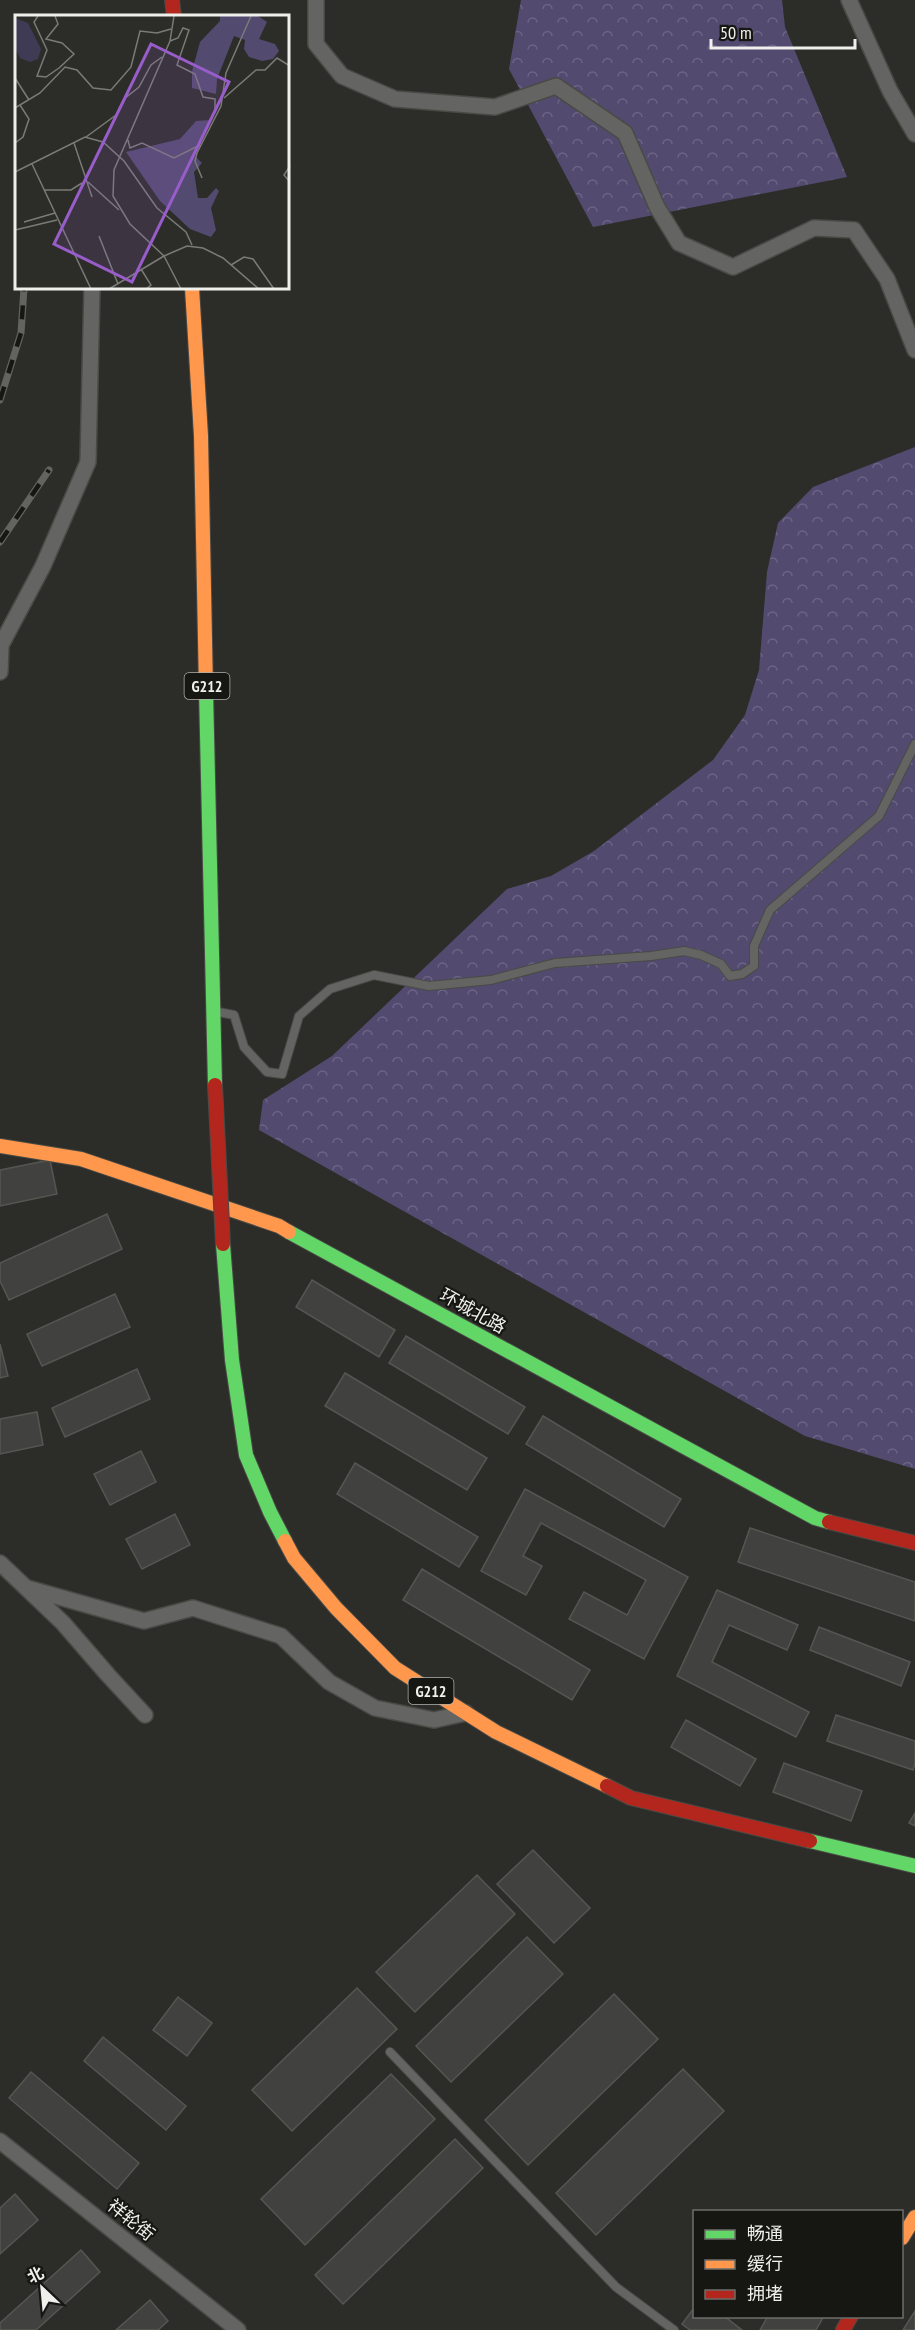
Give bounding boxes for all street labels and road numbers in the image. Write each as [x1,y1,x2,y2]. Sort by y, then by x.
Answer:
road number: G212 [184,673,230,699]
street label: 环城北路 [436,1283,510,1338]
road number: G212 [408,1678,454,1704]
street label: 祥轮街 [103,2194,160,2246]

